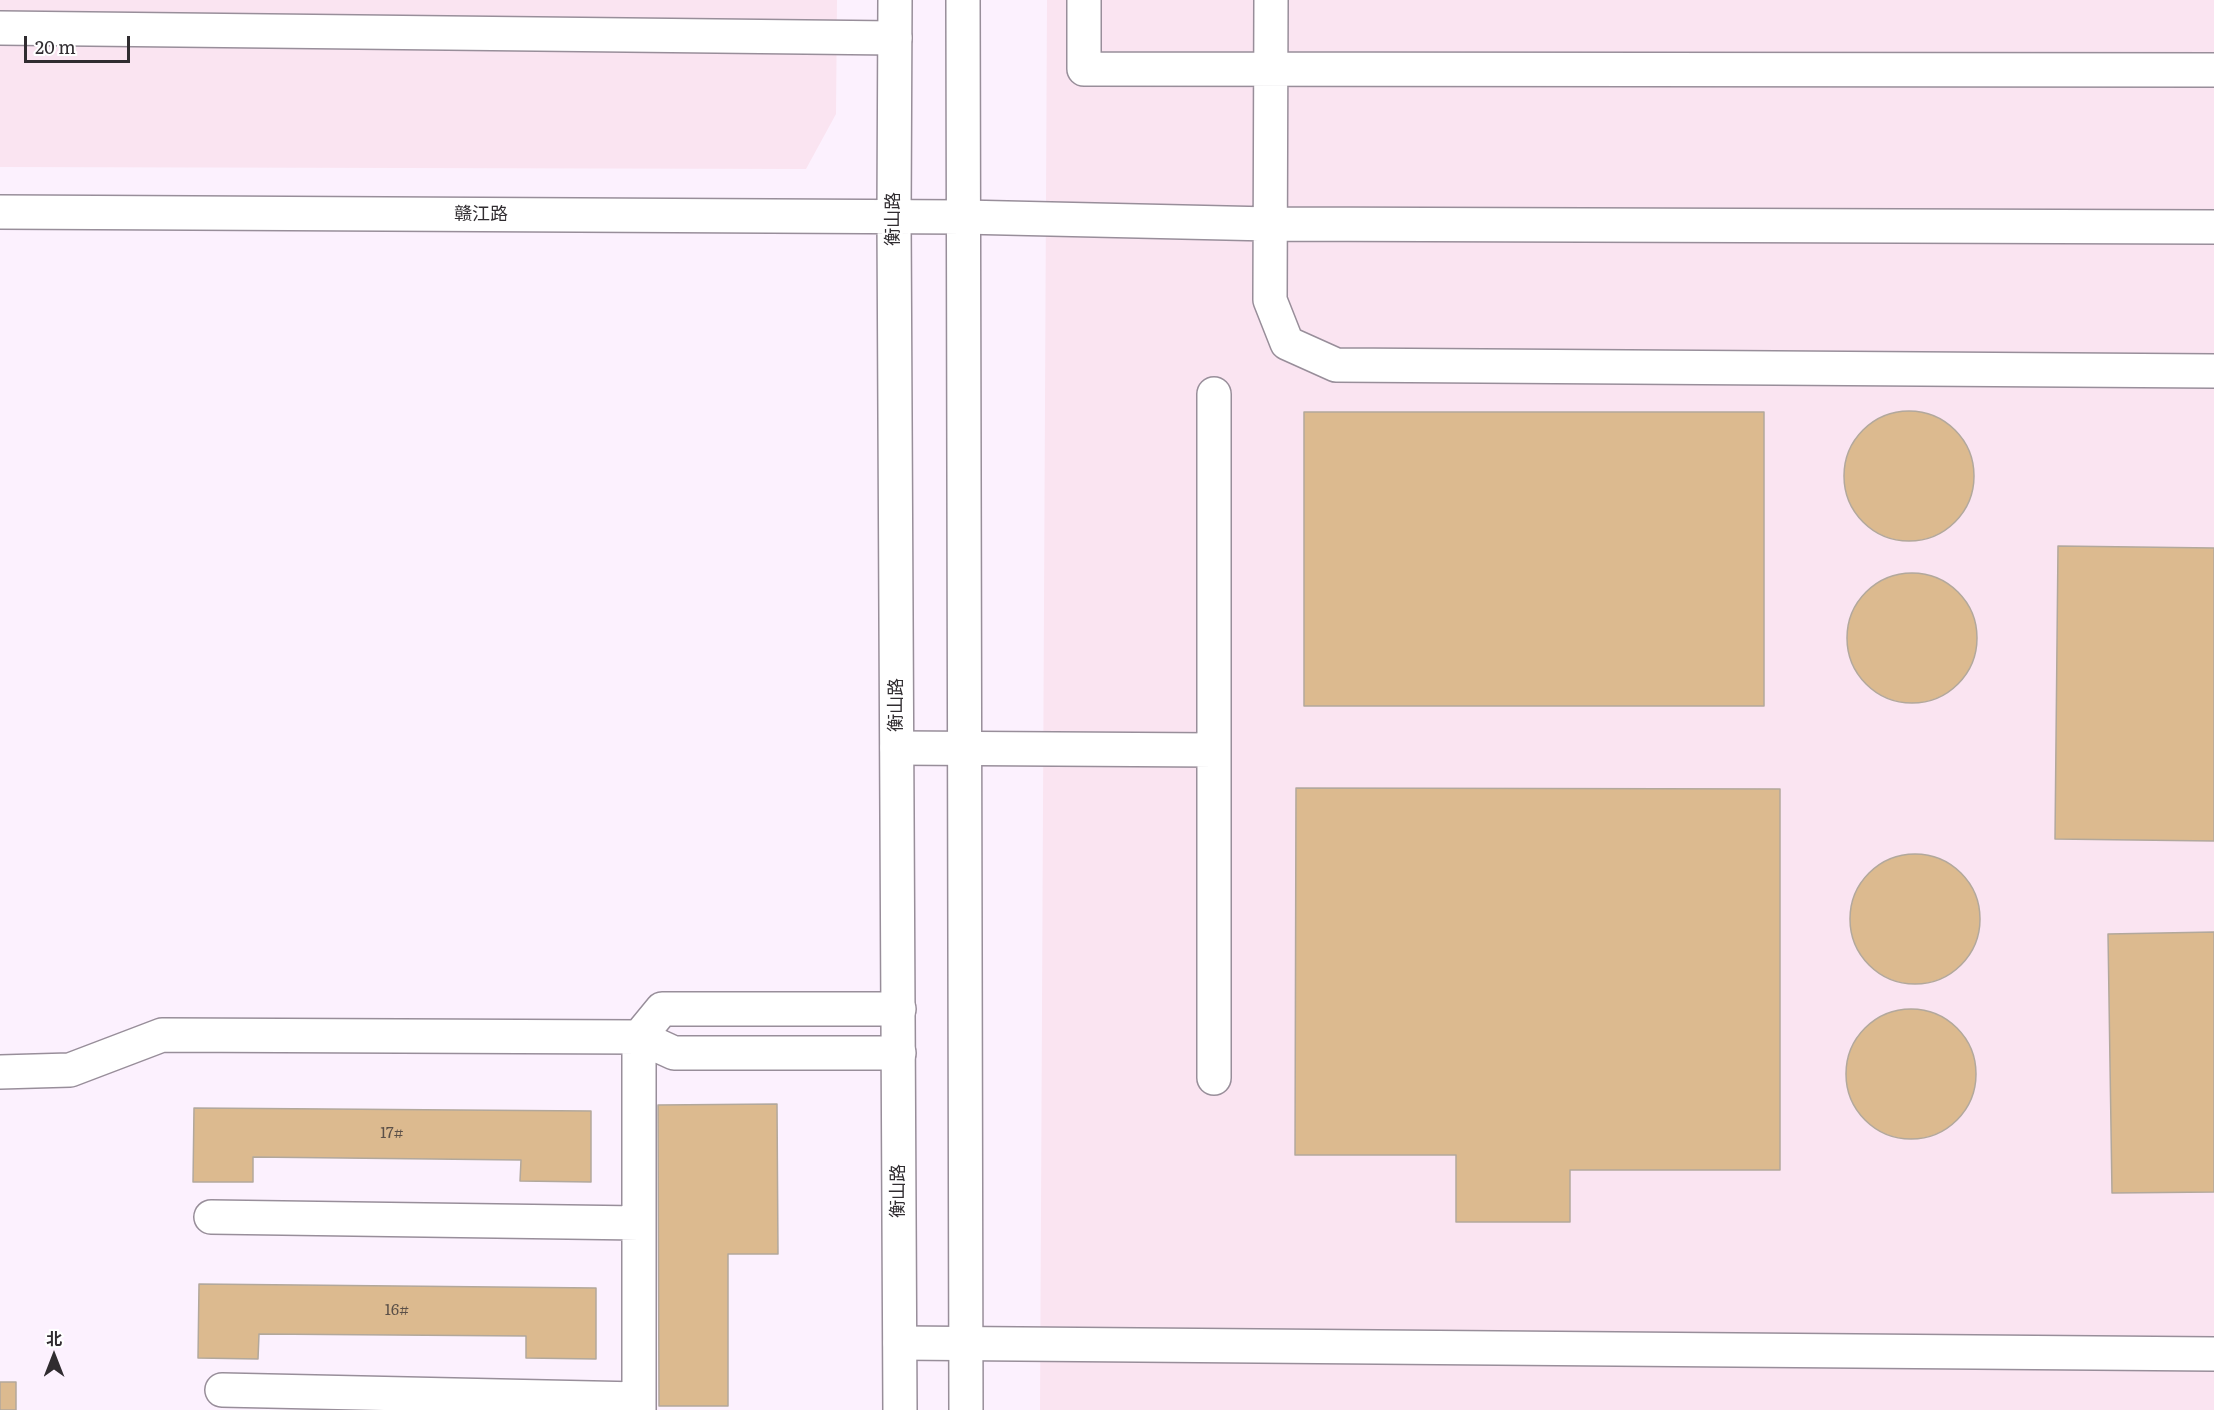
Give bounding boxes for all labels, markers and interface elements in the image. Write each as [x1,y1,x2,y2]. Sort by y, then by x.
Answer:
scale bar [27,24,134,62]
text: 20 m [35,33,76,60]
street label: 衡山路 [883,192,905,246]
street label: 赣江路 [454,204,508,226]
street label: 衡山路 [886,678,908,732]
house number: 17# [380,1125,404,1143]
street label: 衡山路 [888,1164,910,1218]
house number: 16# [385,1302,409,1320]
north arrow [24,1326,84,1386]
text: 北 [46,1326,62,1350]

